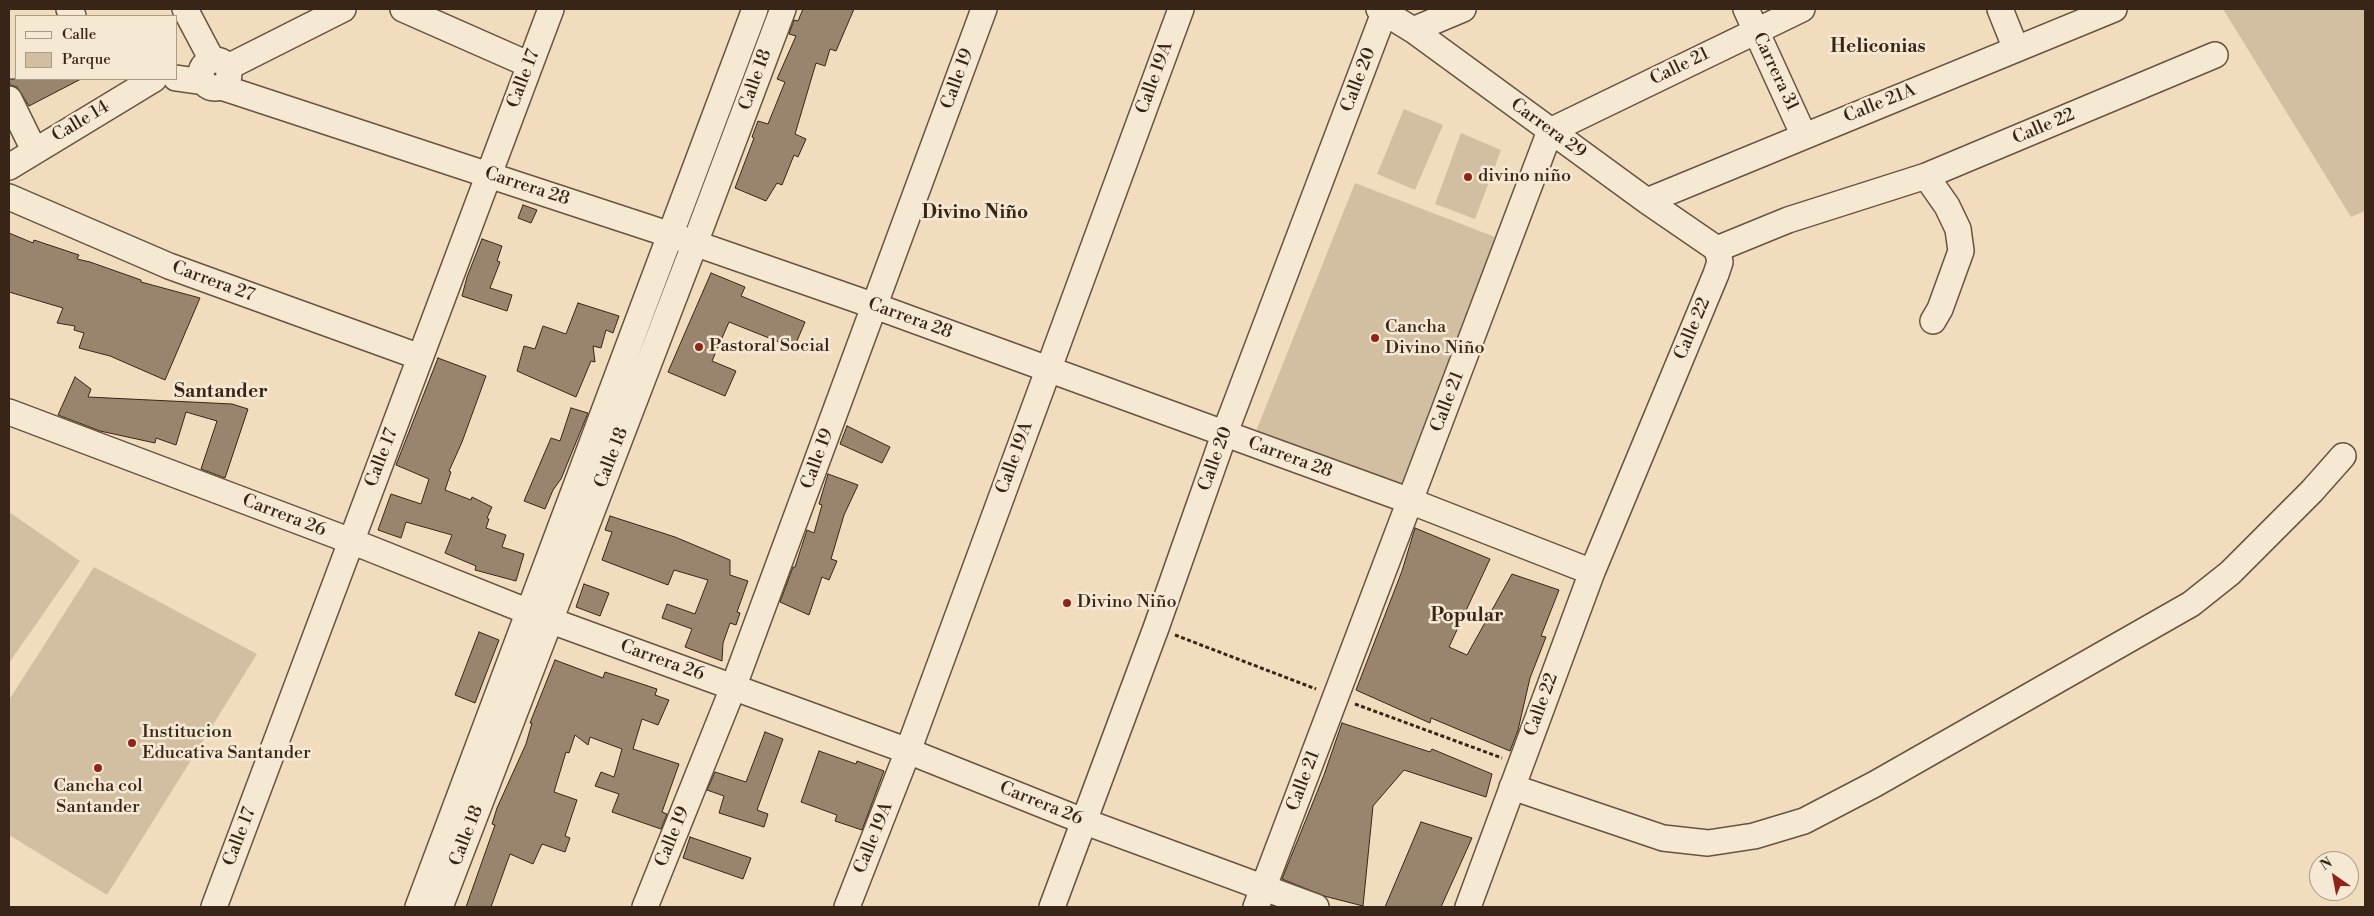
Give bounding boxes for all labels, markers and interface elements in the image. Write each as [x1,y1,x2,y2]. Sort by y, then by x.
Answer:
legend [15,15,178,80]
text: Calle [62,25,96,44]
street label: Carrera 31 [1747,29,1803,115]
district label: Heliconias [1830,36,1926,58]
street label: Calle 19A [1132,39,1178,117]
street label: Calle 21 [1647,43,1713,91]
street label: Calle 20 [1337,45,1381,115]
street label: Calle 19 [937,46,979,112]
street label: Calle 17 [503,47,545,111]
street label: Calle 18 [735,47,777,113]
text: Parque [62,50,111,69]
street label: Calle 21A [1841,80,1919,128]
street label: Carrera 29 [1506,94,1590,164]
street label: Calle 14 [49,97,113,147]
street label: Calle 22 [2010,104,2078,150]
street label: Carrera 28 [482,163,572,211]
place label: divino niño [1478,166,1571,188]
marker: divino niño [1462,171,1474,183]
district label: Divino Niño [922,202,1028,224]
street label: Carrera 27 [169,257,257,307]
street label: Carrera 28 [865,294,955,344]
street label: Calle 22 [1670,295,1716,363]
place label: Cancha Divino Niño [1385,317,1485,359]
marker: Cancha Divino Niño [1369,332,1381,344]
place label: Pastoral Social [709,336,830,358]
marker: Pastoral Social [693,341,705,353]
street label: Calle 21 [1427,369,1469,435]
district label: Santander [174,381,268,403]
street label: Calle 19A [992,419,1038,497]
street label: Calle 20 [1194,424,1238,494]
street label: Calle 18 [591,425,633,491]
street label: Calle 17 [361,426,403,490]
street label: Calle 19 [797,426,839,492]
street label: Carrera 28 [1245,433,1335,483]
street label: Carrera 26 [239,490,329,542]
place label: Divino Niño [1077,592,1177,614]
marker: Divino Niño [1061,597,1073,609]
district label: Popular [1430,605,1504,627]
street label: Carrera 26 [617,636,707,686]
street label: Calle 22 [1521,671,1563,739]
place label: Institucion Educativa Santander [142,722,311,764]
marker: Institucion Educativa Santander [126,737,138,749]
street label: Calle 21 [1283,748,1325,814]
marker: Cancha col Santander [92,762,104,774]
place label: Cancha col Santander [53,776,143,819]
street label: Carrera 26 [996,777,1086,831]
street label: Calle 19A [850,799,898,877]
street label: Calle 18 [446,803,488,869]
street label: Calle 19 [651,804,695,870]
street label: Calle 17 [219,805,261,869]
north arrow [2309,851,2359,901]
text: N [2317,854,2336,875]

